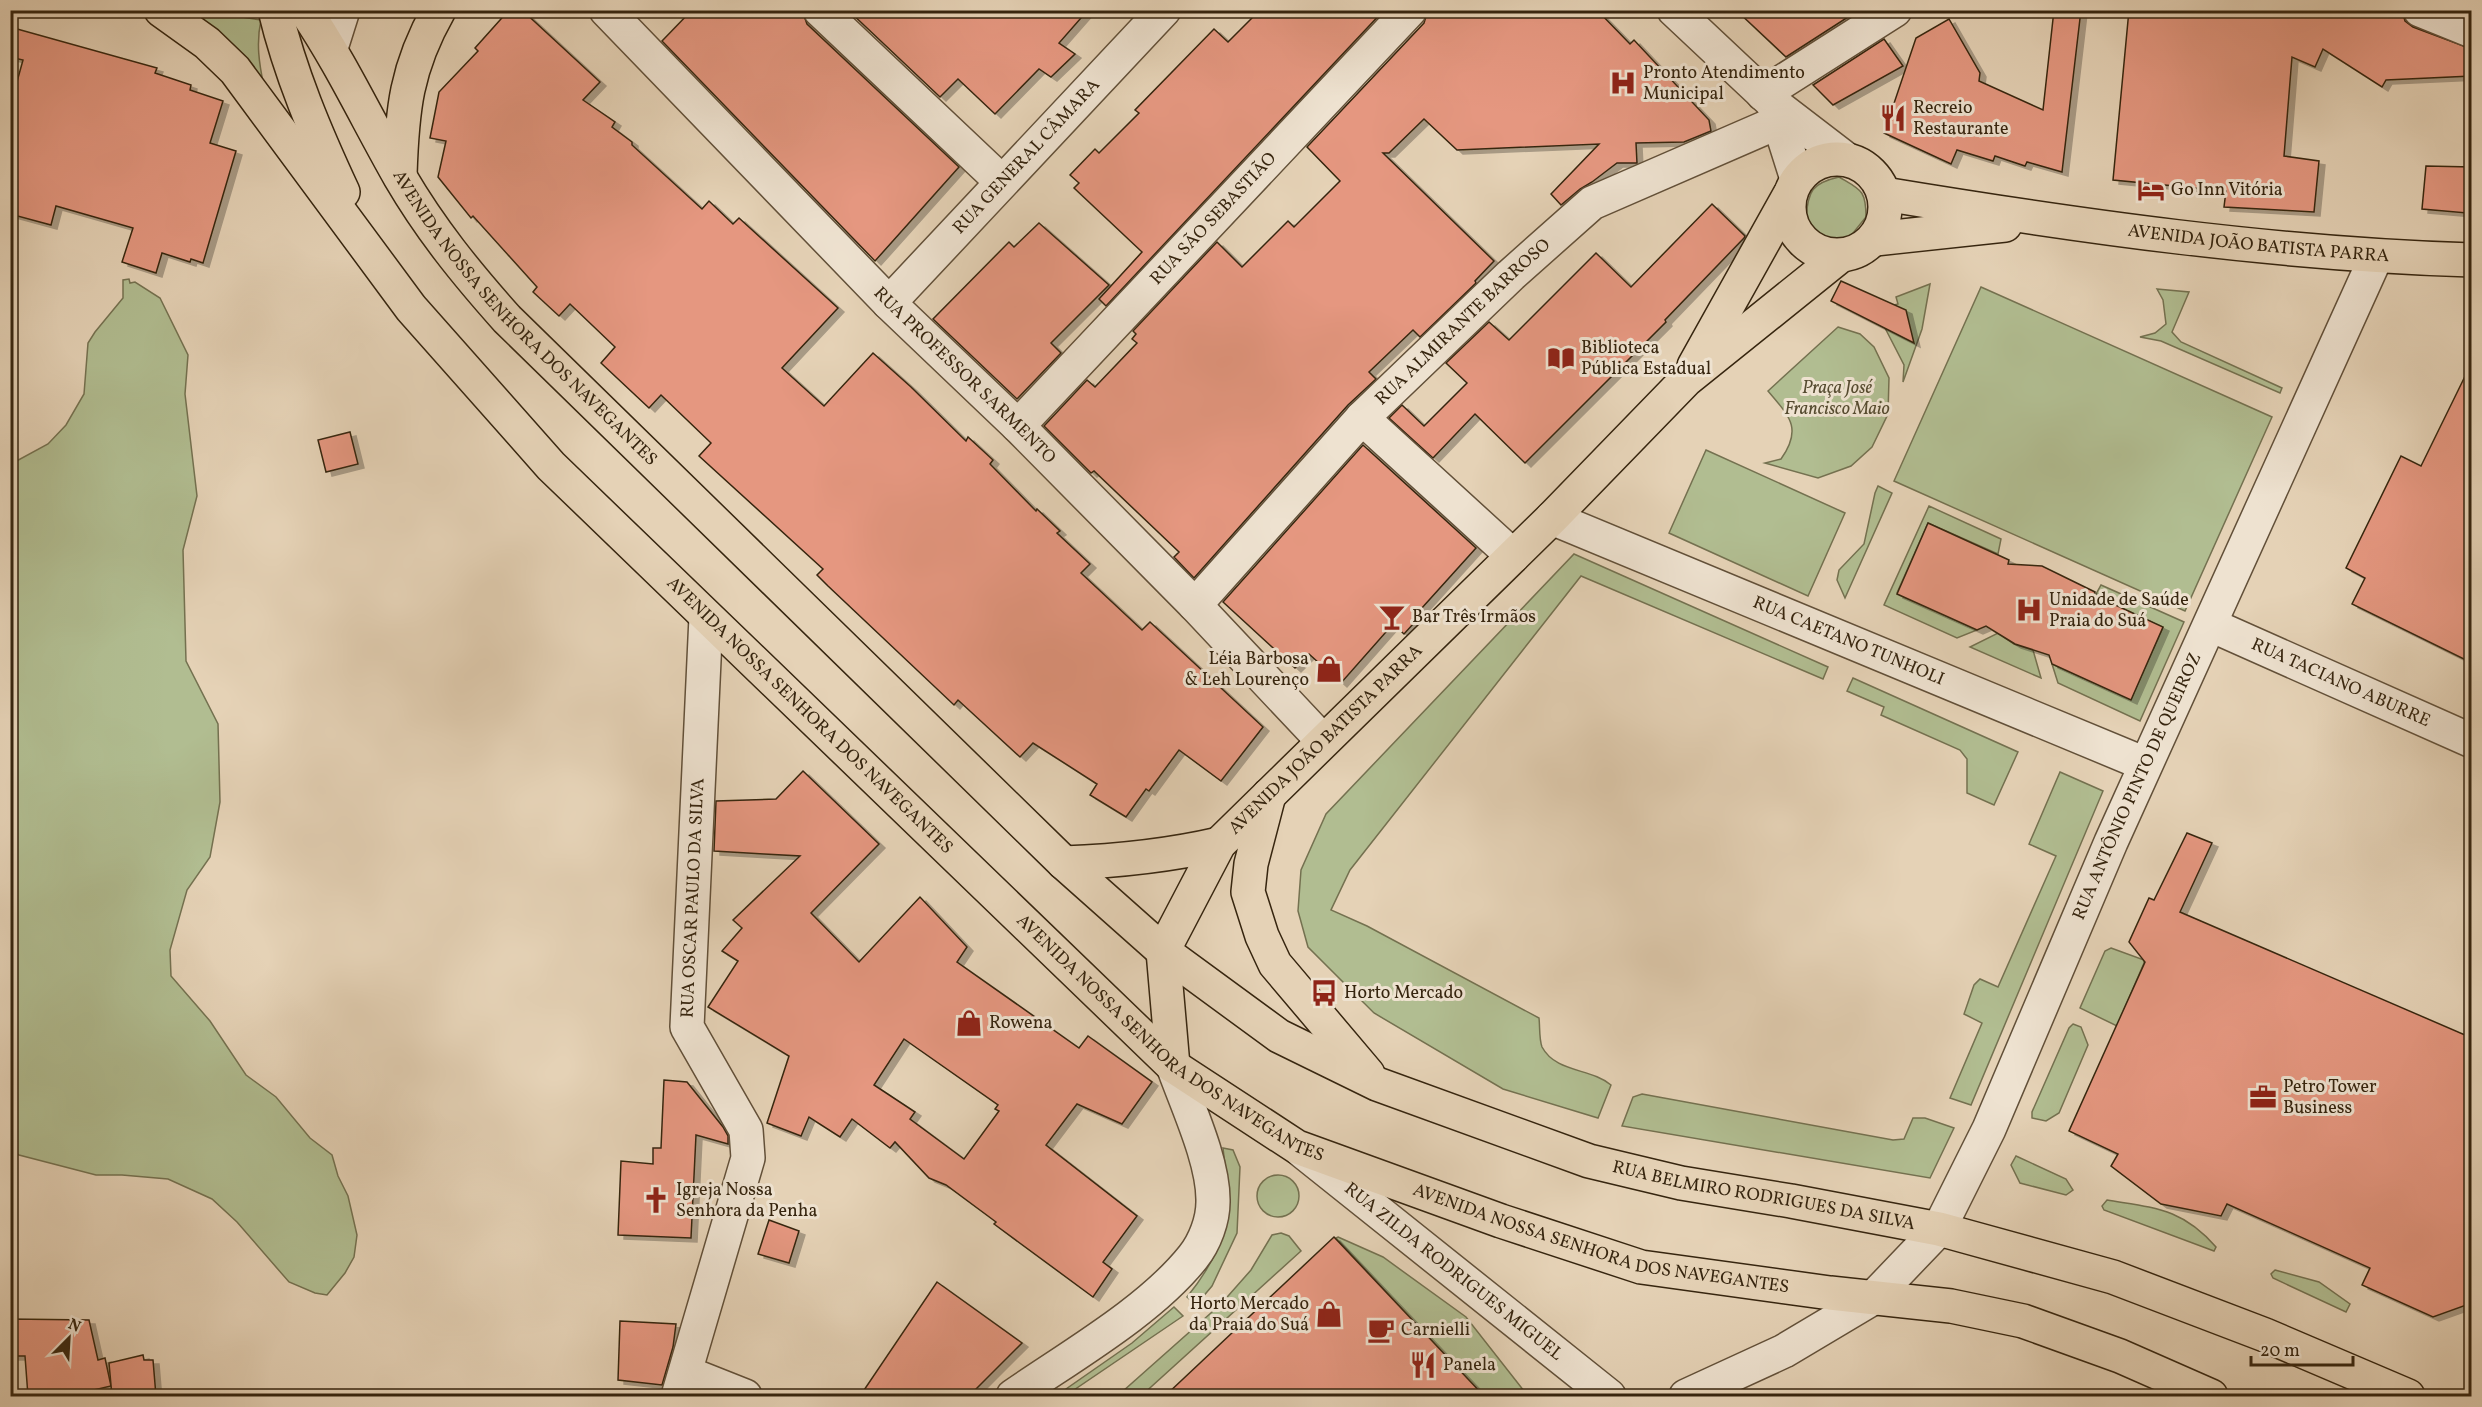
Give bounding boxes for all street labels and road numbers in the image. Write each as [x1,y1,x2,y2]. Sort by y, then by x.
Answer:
street label: RUA GENERAL CÂMARA [947,73,1106,240]
street label: RUA SÃO SEBASTIÃO [1145,147,1282,291]
street label: AVENIDA NOSSA SENHORA DOS NAVEGANTES [386,166,663,472]
street label: AVENIDA JOÃO BATISTA PARRA [2126,218,2390,269]
street label: RUA ALMIRANTE BARROSO [1370,233,1556,411]
street label: RUA PROFESSOR SARMENTO [867,281,1061,470]
street label: AVENIDA NOSSA SENHORA DOS NAVEGANTES [661,571,959,860]
street label: RUA CAETANO TUNHOLI [1749,590,1948,692]
street label: RUA TACIANO ABURRE [2247,632,2434,733]
street label: AVENIDA JOÃO BATISTA PARRA [1223,639,1428,840]
street label: RUA ANTÔNIO PINTO DE QUEIROZ [2067,649,2208,924]
street label: RUA OSCAR PAULO DA SILVA [675,777,711,1019]
street label: AVENIDA NOSSA SENHORA DOS NAVEGANTES [1011,909,1327,1168]
street label: RUA BELMIRO RODRIGUES DA SILVA [1610,1154,1918,1237]
street label: RUA ZILDA RODRIGUES MIGUEL [1339,1177,1568,1367]
street label: AVENIDA NOSSA SENHORA DOS NAVEGANTES [1409,1178,1791,1300]

